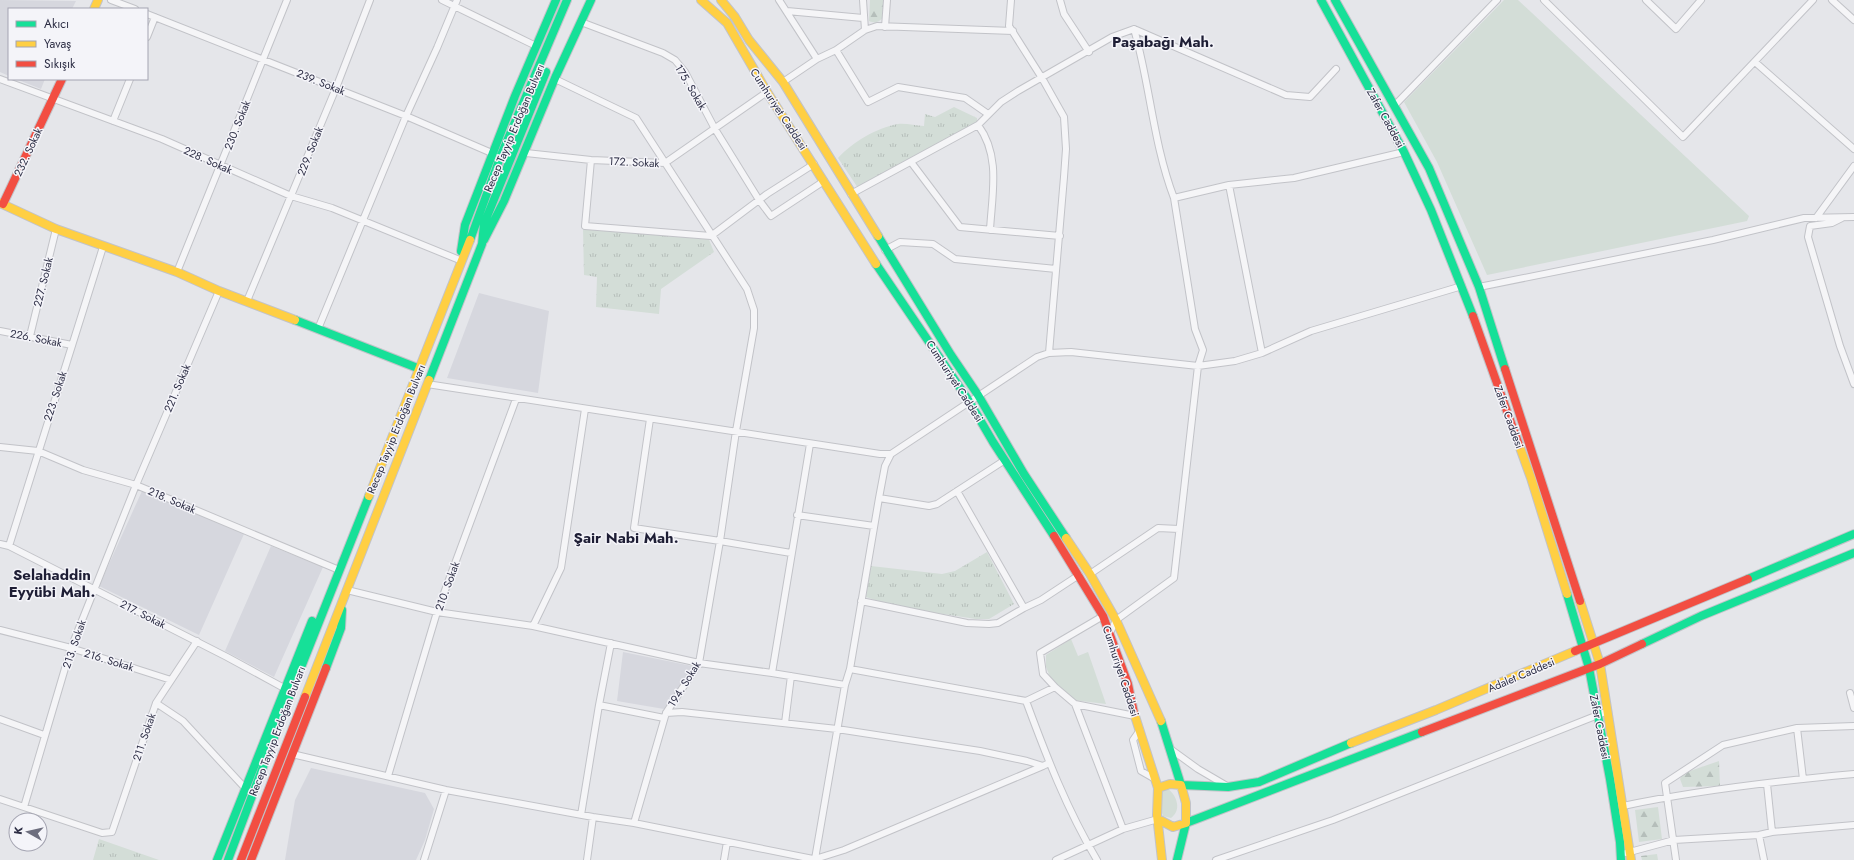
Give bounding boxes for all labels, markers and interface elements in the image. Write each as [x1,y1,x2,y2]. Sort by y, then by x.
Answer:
legend [8,8,148,80]
text: Akıcı [44,15,69,33]
district label: Paşabağı Mah. [1112,31,1214,53]
text: Yavaş [44,35,71,53]
text: Sıkışık [44,55,76,73]
street label: Recep Tayyip Erdoğan Bulvarı [480,61,548,195]
street label: 175. Sokak [671,61,711,113]
street label: 239. Sokak [294,65,348,99]
street label: Cumhuriyet Caddesi [747,65,812,153]
street label: Zafer Caddesi [1363,85,1409,151]
street label: 230. Sokak [220,98,254,152]
street label: 229. Sokak [293,124,327,178]
street label: 232. Sokak [10,125,46,179]
street label: 228. Sokak [181,142,235,178]
street label: 172. Sokak [608,153,660,171]
street label: 227. Sokak [29,255,57,309]
street label: 226. Sokak [9,325,63,351]
street label: Cumhuriyet Caddesi [923,337,988,425]
street label: 221. Sokak [160,361,194,415]
street label: Recep Tayyip Erdoğan Bulvarı [363,362,429,496]
street label: 223. Sokak [39,369,71,423]
street label: Zafer Caddesi [1490,383,1528,451]
street label: 218. Sokak [146,483,199,517]
district label: Şair Nabi Mah. [574,527,678,549]
street label: 210. Sokak [431,559,463,613]
district label: Selahaddin Eyyübi Mah. [9,564,95,603]
street label: 217. Sokak [117,596,169,632]
street label: 213. Sokak [58,617,90,671]
street label: Cumhuriyet Caddesi [1099,624,1143,719]
street label: 216. Sokak [82,645,136,675]
street label: Adalet Caddesi [1485,654,1557,696]
street label: 194. Sokak [664,658,704,710]
street label: Recep Tayyip Erdoğan Bulvarı [245,664,309,798]
street label: Zafer Caddesi [1586,693,1614,761]
street label: 211. Sokak [128,711,160,763]
north arrow [8,812,48,852]
text: K [10,825,27,836]

